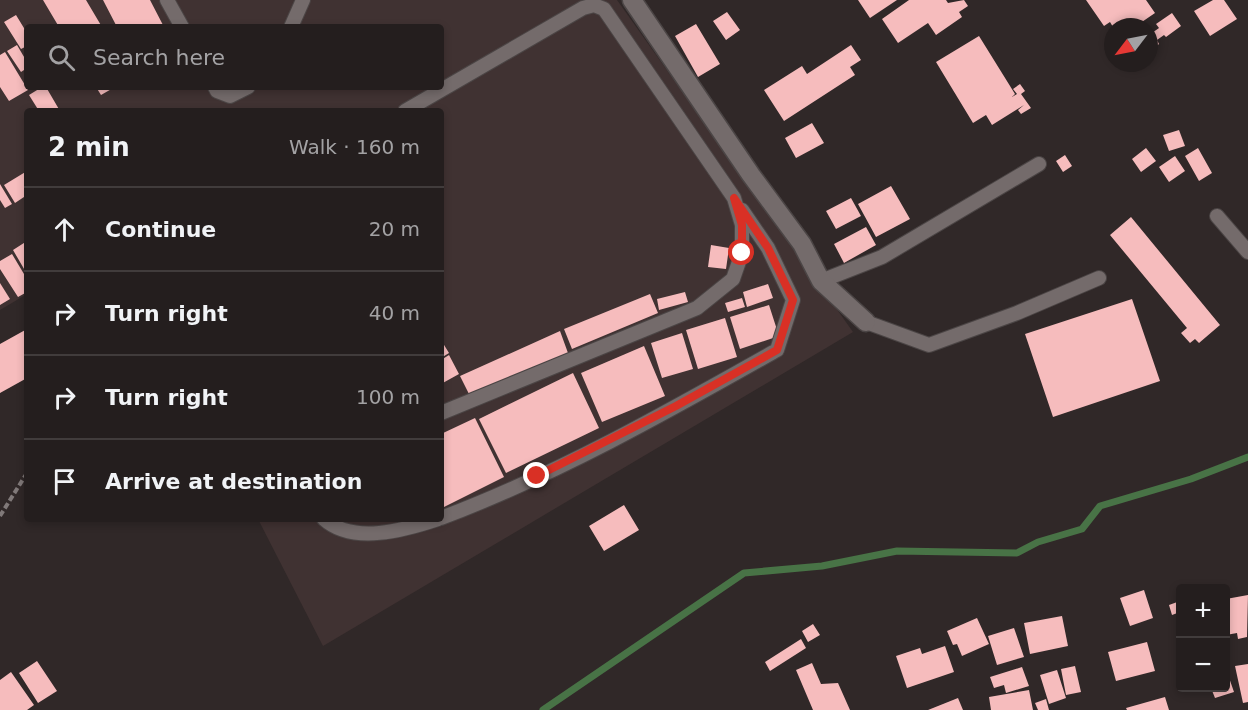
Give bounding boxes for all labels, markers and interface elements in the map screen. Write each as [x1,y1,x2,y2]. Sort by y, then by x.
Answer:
north arrow [1104,18,1158,72]
search box [24,24,444,90]
icon: search [45,41,78,74]
text: Search here [93,45,225,70]
text: 2 min [48,132,130,162]
text: Walk · 160 m [289,135,420,159]
icon: ahead [48,213,81,246]
text: Continue [105,217,216,242]
text: 20 m [369,217,420,241]
route start [728,239,754,265]
icon: right [48,297,81,330]
text: Turn right [105,301,228,326]
text: 40 m [369,301,420,325]
icon: right [48,381,81,414]
text: Turn right [105,385,228,410]
text: 100 m [356,385,420,409]
route end [523,462,549,488]
icon: arrive [48,465,81,498]
text: Arrive at destination [105,469,362,494]
map controls [1176,584,1230,692]
button: + [1176,584,1230,638]
button: − [1176,638,1230,692]

